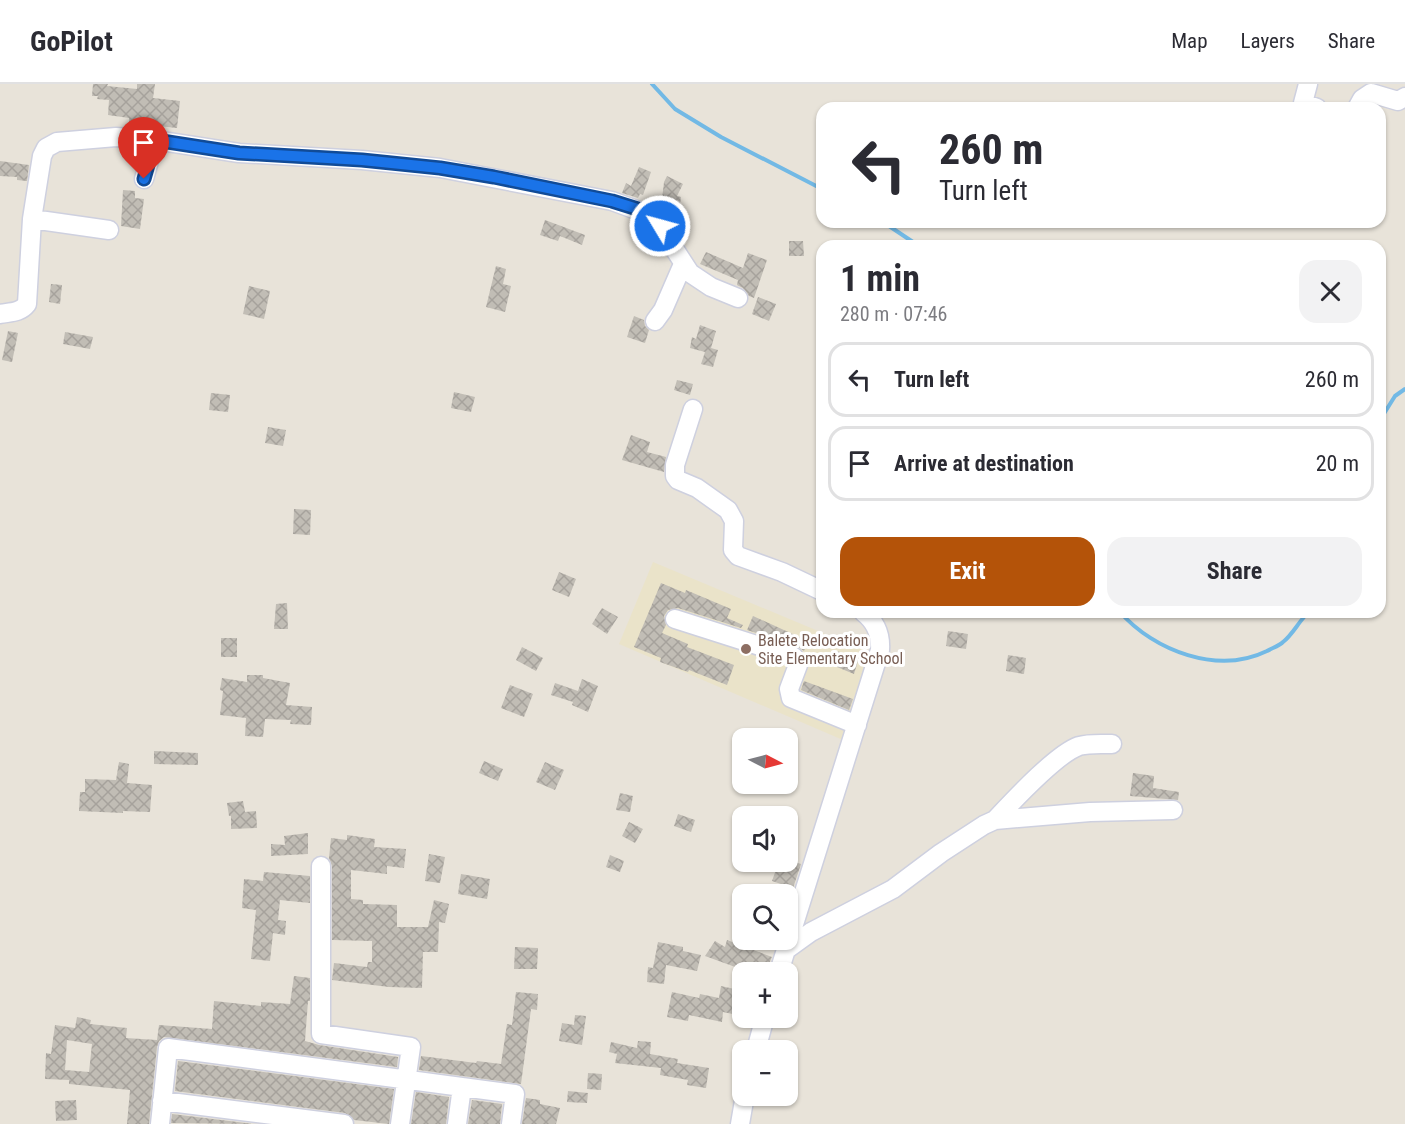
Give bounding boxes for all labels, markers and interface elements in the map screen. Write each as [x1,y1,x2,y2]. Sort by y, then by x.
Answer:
text: GoPilot [30,25,113,58]
text: Map [1171,29,1208,53]
text: Layers [1241,29,1295,53]
text: Share [1328,29,1375,53]
pin [118,117,169,179]
text: 260 m [939,125,1044,174]
icon: arrive [127,126,160,159]
icon: left [840,126,918,204]
text: Turn left [939,175,1028,207]
position arrow [628,194,692,258]
text: 1 min [840,258,920,300]
button: close [1299,260,1362,323]
text: 280 m · 07:46 [840,302,947,326]
icon: left [843,363,876,396]
text: Turn left [894,367,969,392]
text: 260 m [1305,367,1359,392]
icon: arrive [843,447,876,480]
text: Arrive at destination [894,451,1074,476]
text: 20 m [1316,451,1359,476]
button: Exit [840,537,1095,606]
button: Share [1107,537,1362,606]
place label: Balete Relocation Site Elementary School [758,631,903,668]
marker: Balete Relocation Site Elementary School [739,642,753,656]
north arrow [732,728,798,794]
map controls [732,728,798,1106]
button: sound [732,806,798,872]
button: search [732,884,798,950]
button: + [732,962,798,1028]
button: − [732,1040,798,1106]

